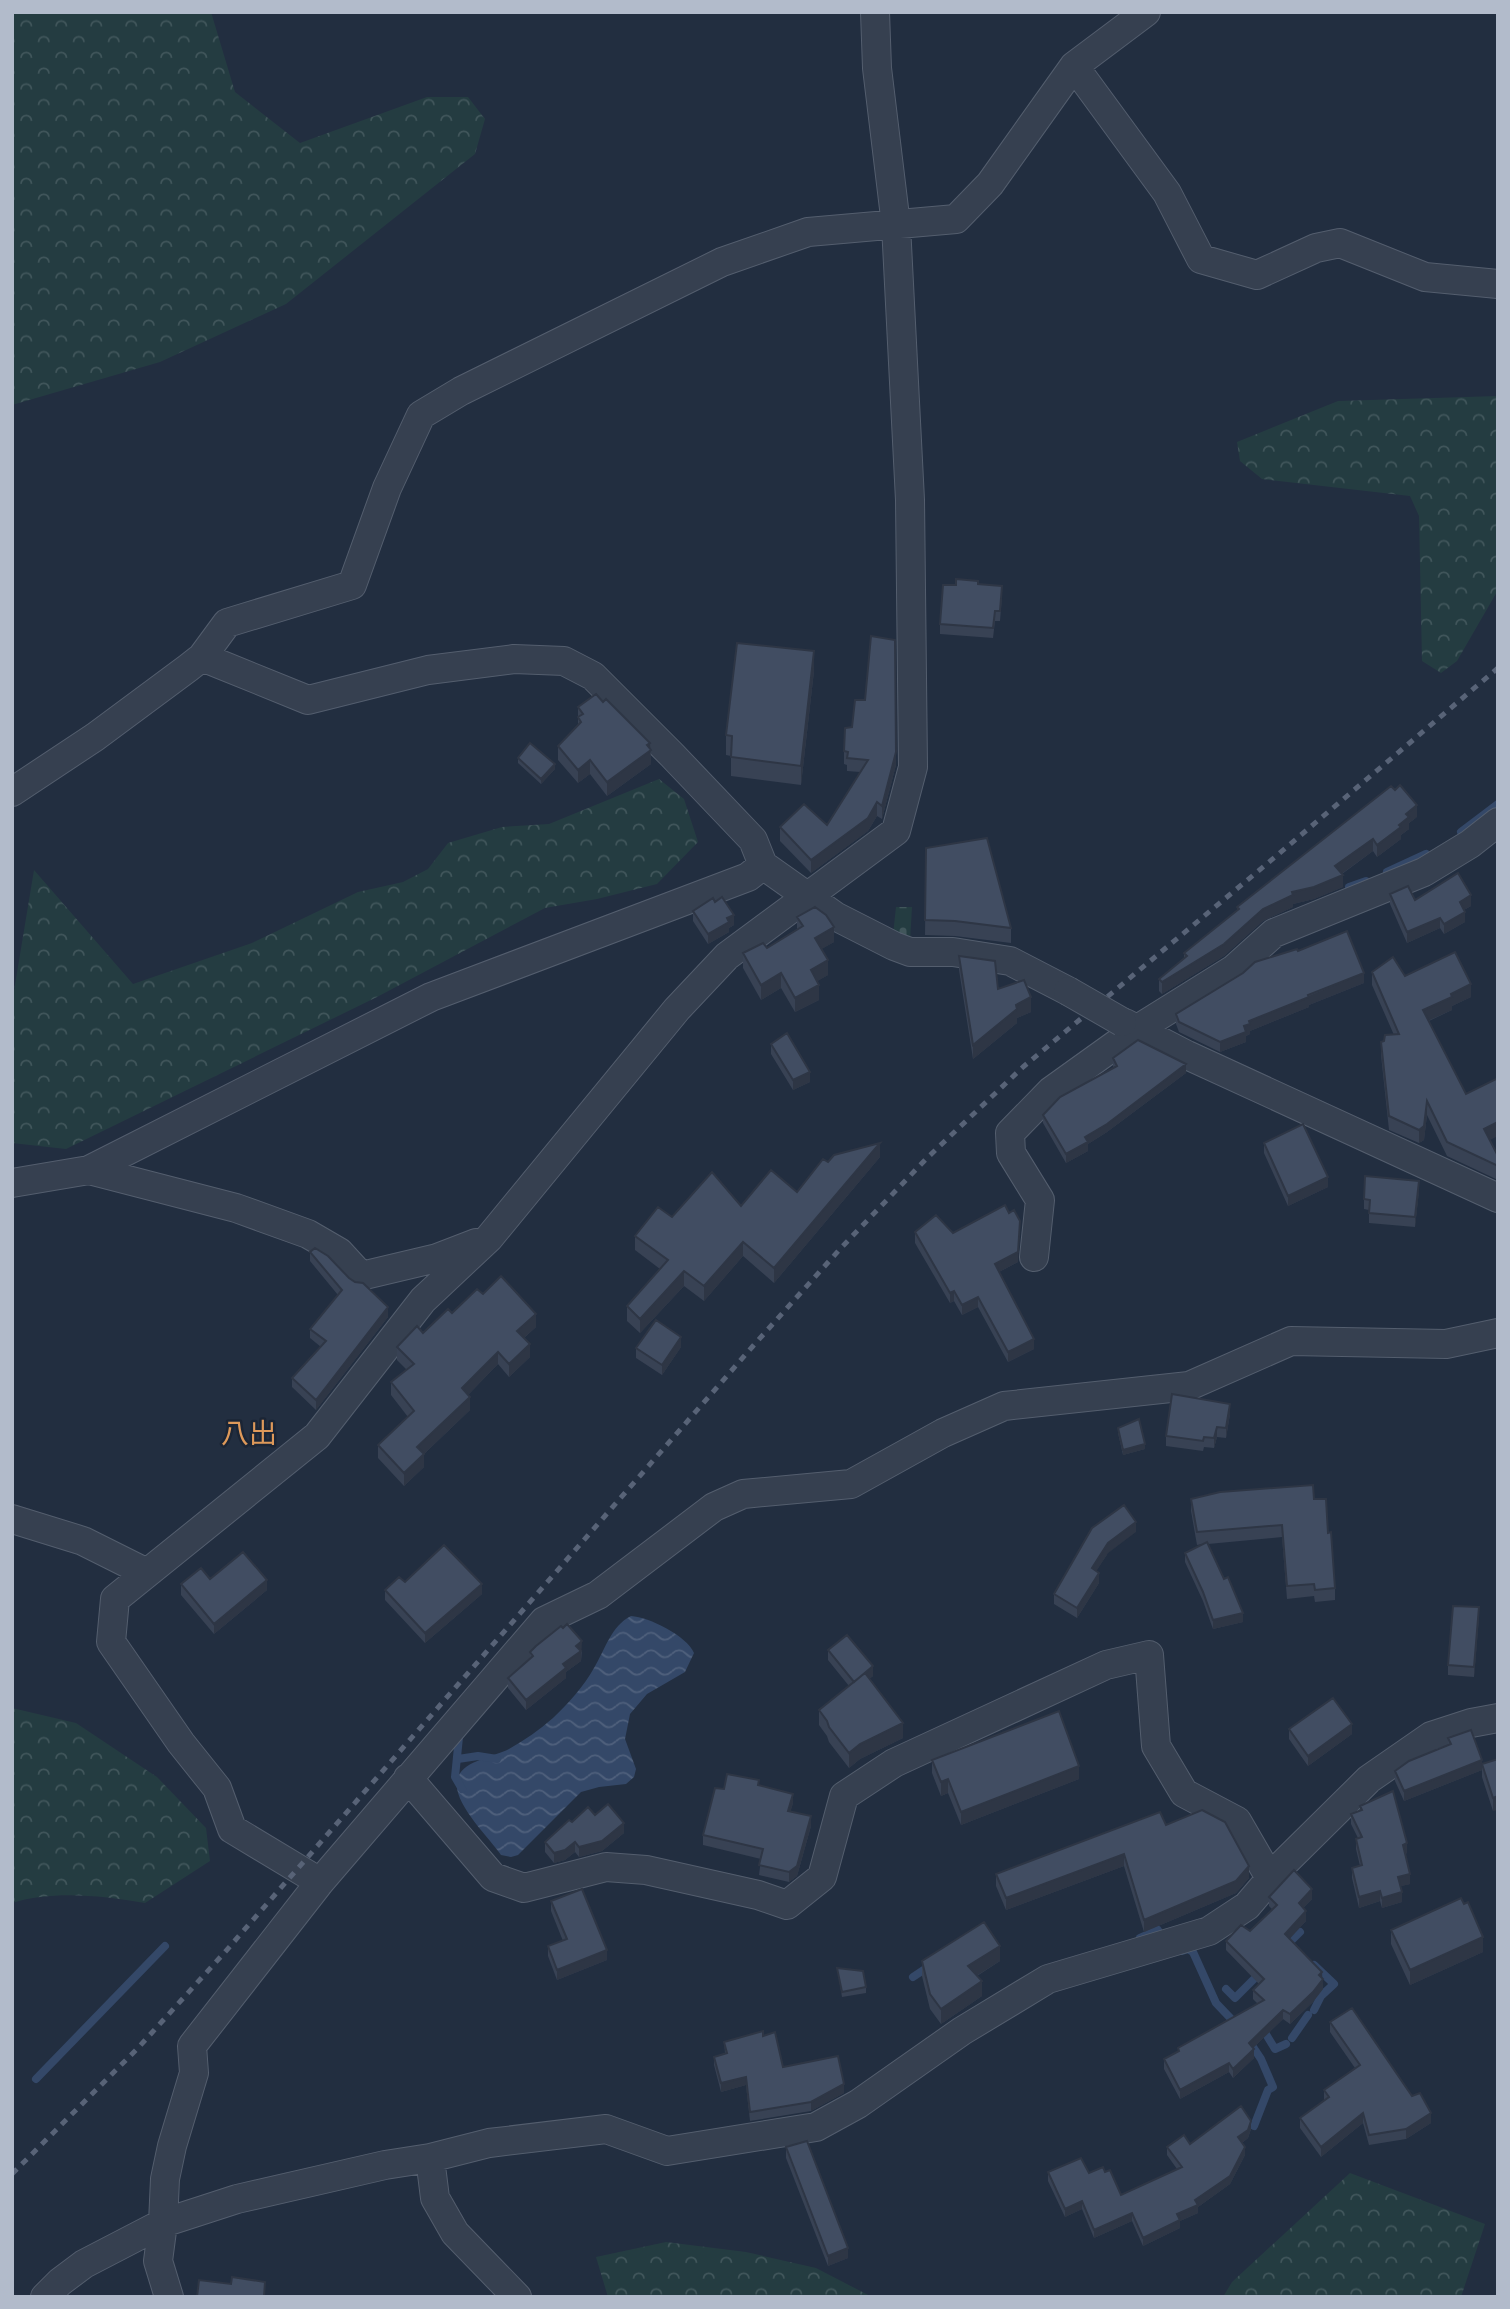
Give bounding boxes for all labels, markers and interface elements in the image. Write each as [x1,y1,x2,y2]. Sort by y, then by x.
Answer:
district label: 八出 [221,1414,277,1452]

